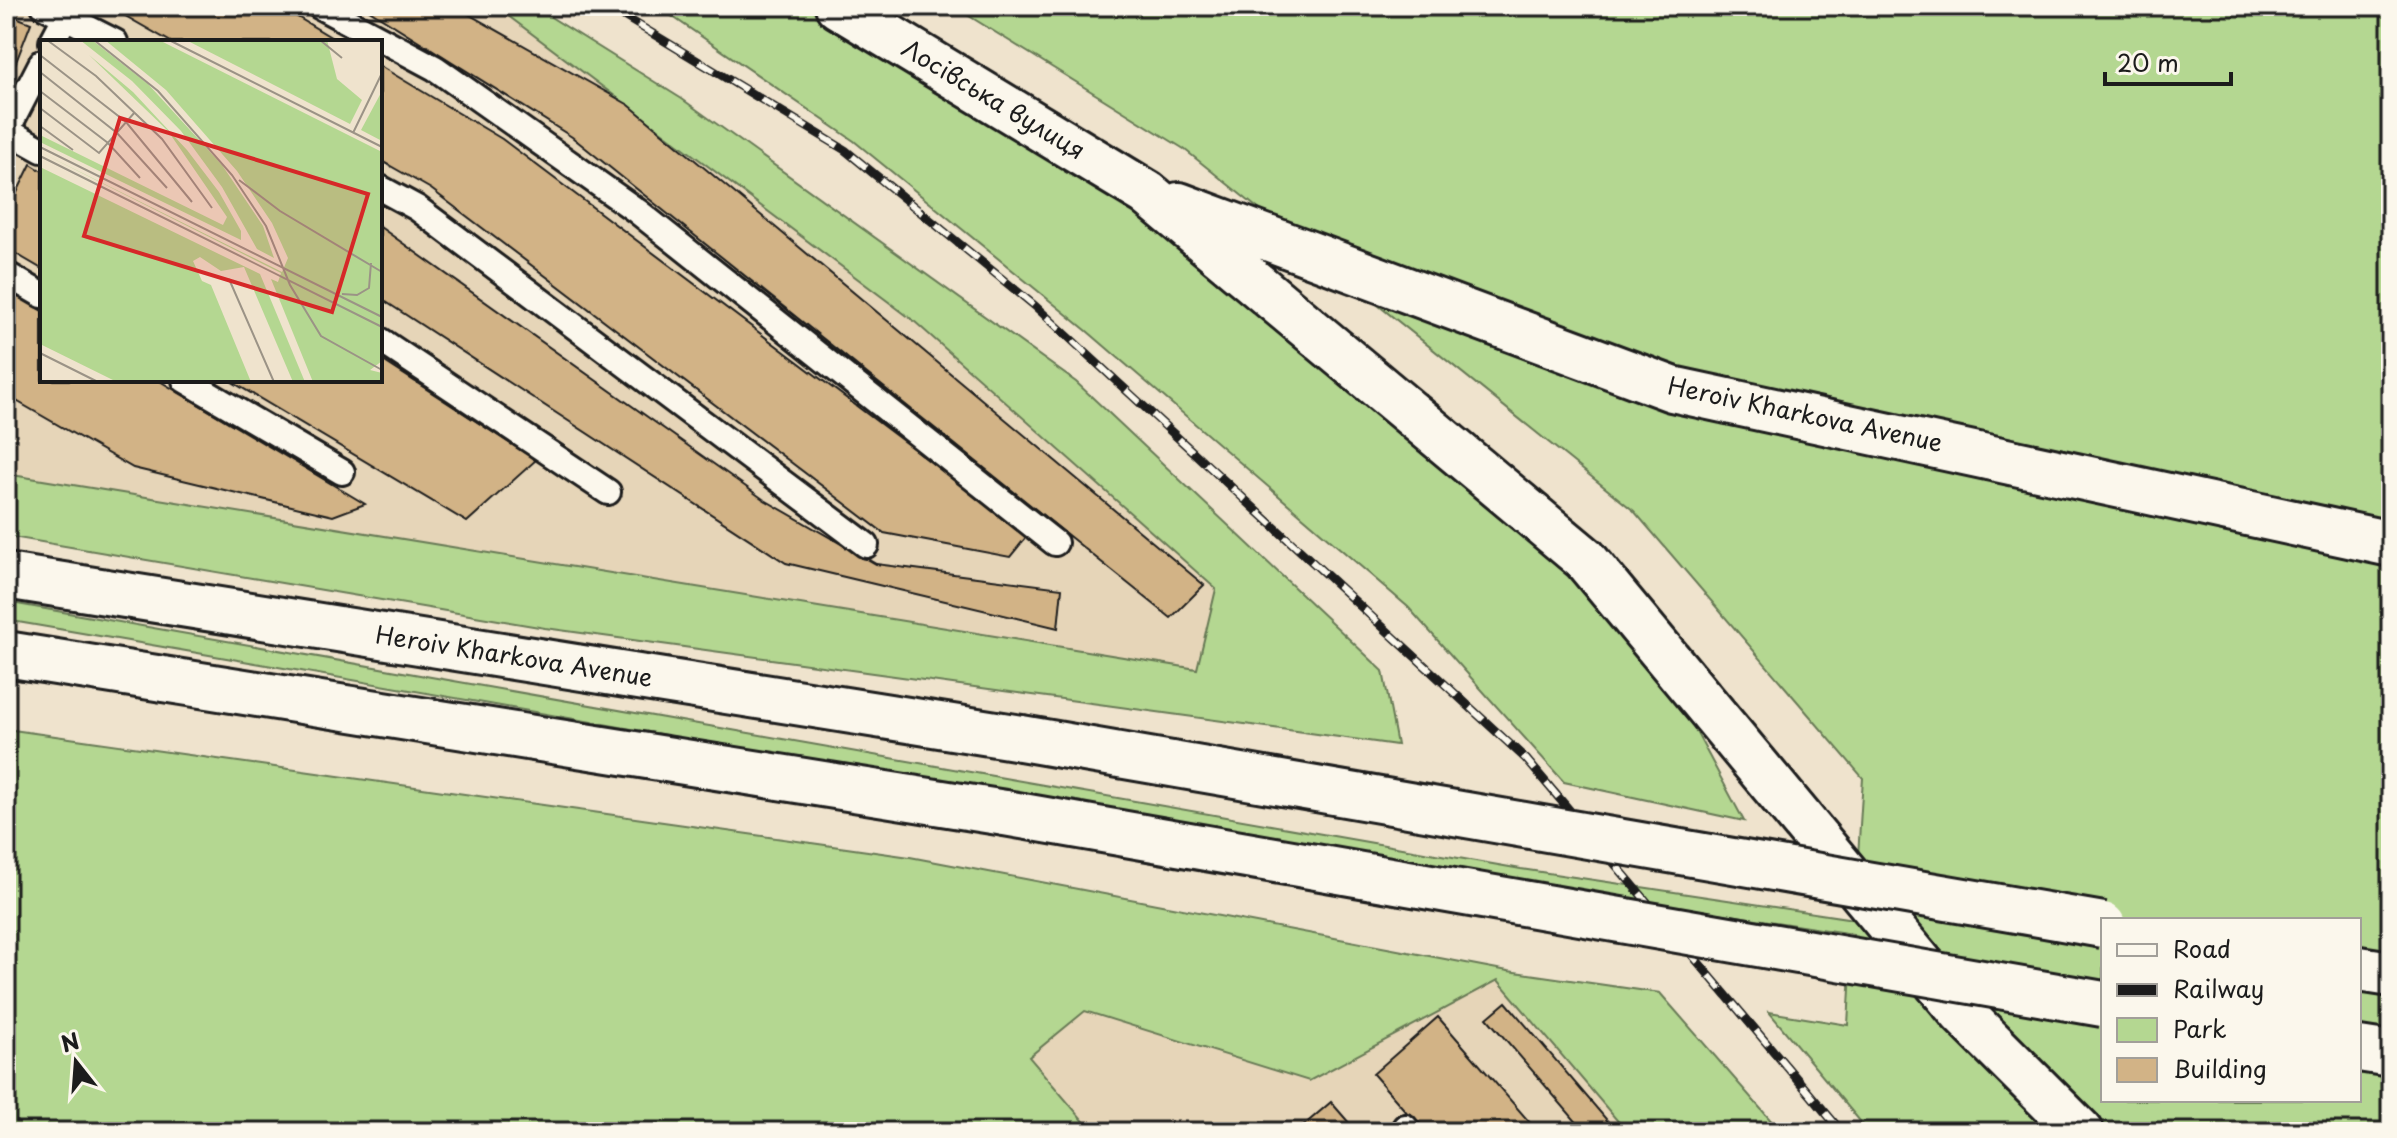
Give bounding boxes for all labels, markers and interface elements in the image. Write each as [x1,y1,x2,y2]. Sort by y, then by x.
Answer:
street label: Лосівська вулиця [896,29,1093,167]
scale bar [2105,36,2231,86]
inset map [40,40,382,382]
text: 20 m [2117,44,2179,80]
street label: Heroiv Kharkova Avenue [1665,366,1946,460]
street label: Heroiv Kharkova Avenue [373,615,655,695]
legend [2101,918,2361,1102]
text: Road [2173,930,2231,966]
text: Railway [2173,970,2264,1006]
text: Park [2173,1010,2227,1046]
north arrow [36,1022,116,1102]
text: N [57,1023,83,1060]
text: Building [2173,1050,2267,1086]

